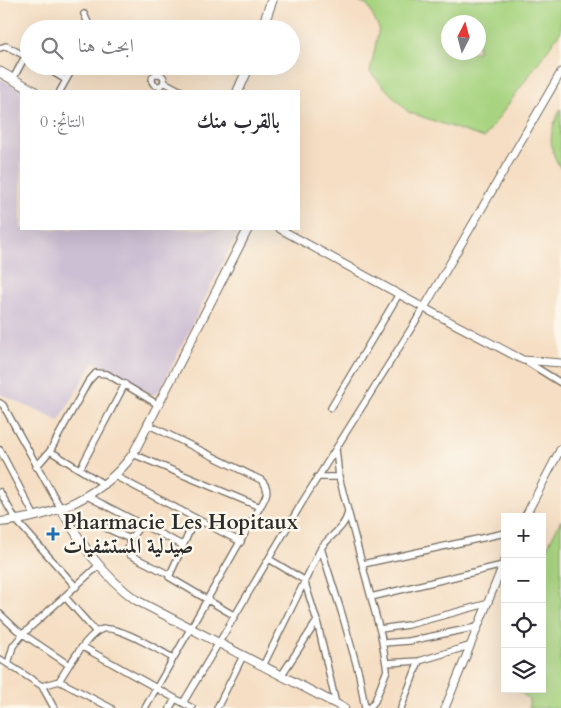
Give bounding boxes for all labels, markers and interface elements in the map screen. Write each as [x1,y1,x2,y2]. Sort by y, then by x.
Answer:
north arrow [441,15,486,60]
search box [20,20,300,75]
text: ابحث هنا [78,33,134,59]
icon: search [38,34,66,62]
text: بالقرب منك [197,107,280,136]
text: النتائج: 0 [40,111,85,133]
place label: Pharmacie Les Hopitaux صيدلية المستشفيات [63,508,299,561]
map controls [501,513,546,693]
button: + [501,513,546,558]
marker: Pharmacie Les Hopitaux صيدلية المستشفيات [47,528,59,540]
button: − [501,558,546,603]
button: locate [501,603,546,648]
button: layers [501,648,546,693]

